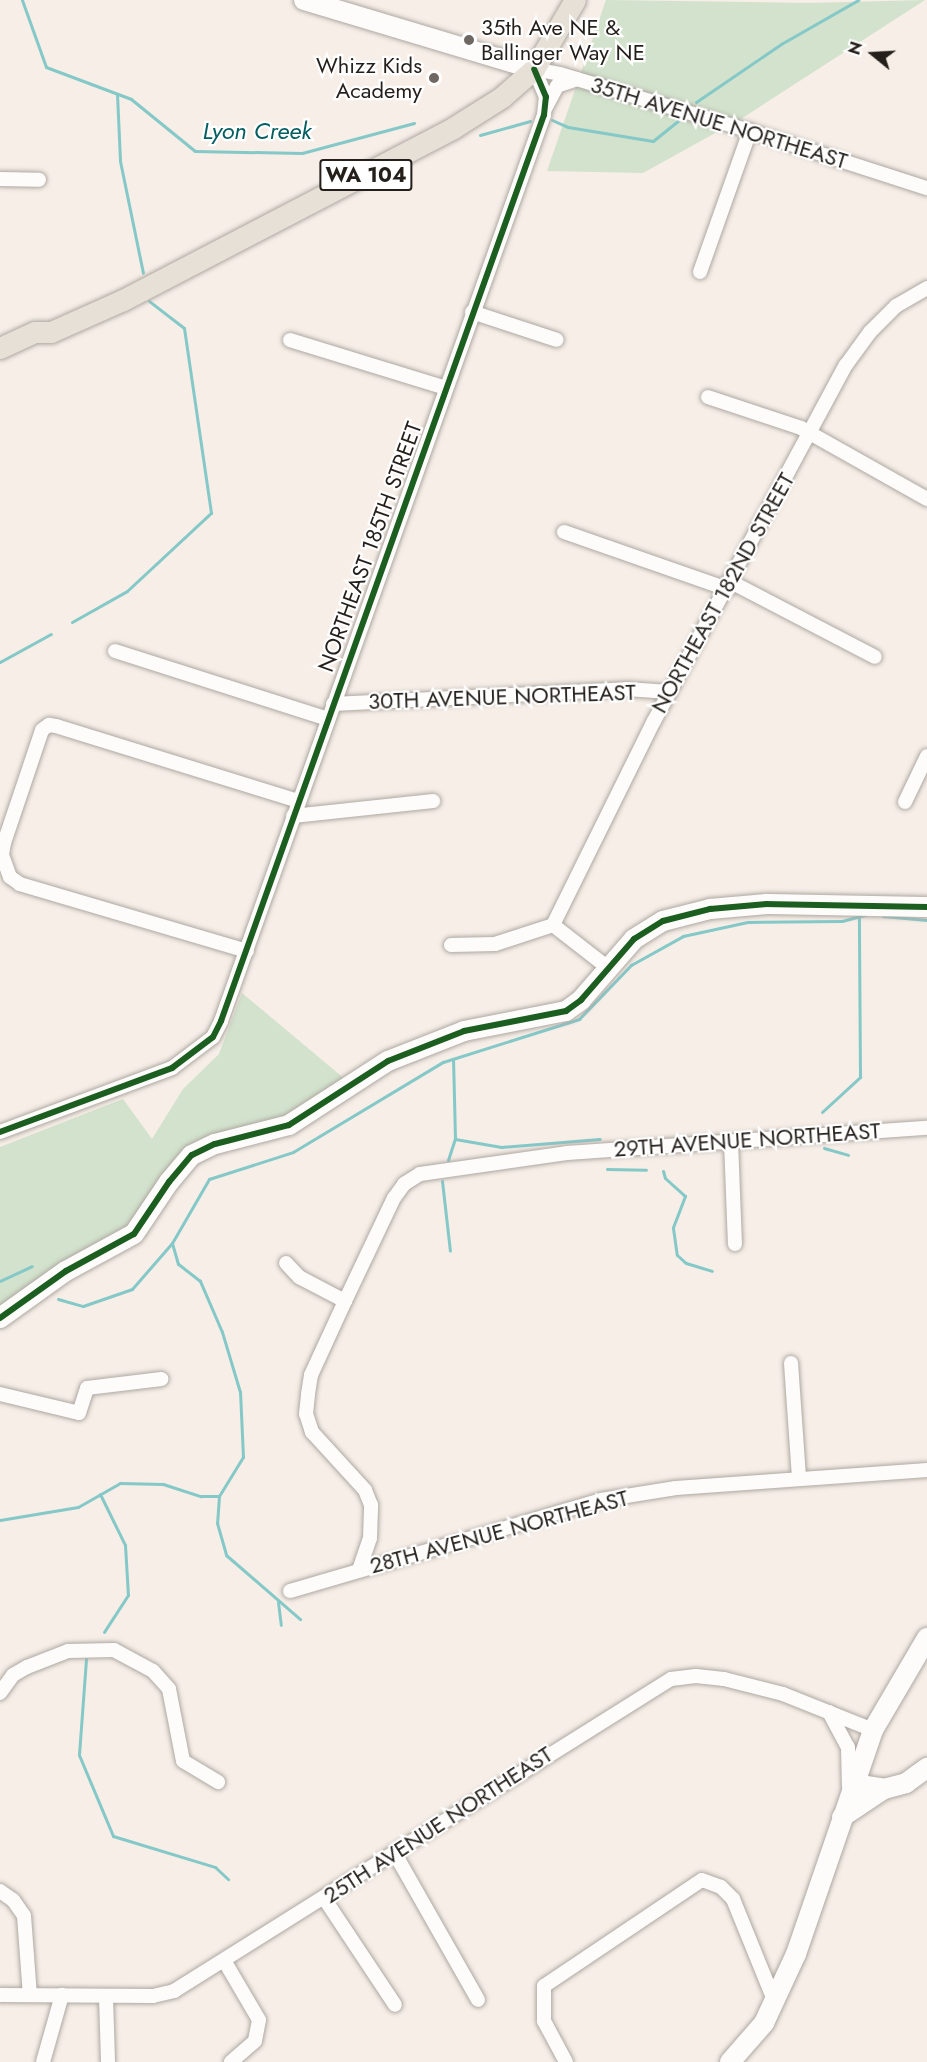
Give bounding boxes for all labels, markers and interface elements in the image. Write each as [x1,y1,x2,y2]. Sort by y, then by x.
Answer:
place label: 35th Ave NE & Ballinger Way NE [481,14,645,66]
north arrow [843,24,903,84]
marker: 35th Ave NE & Ballinger Way NE [462,33,476,47]
text: N [843,39,868,58]
place label: Whizz Kids Academy [316,52,422,104]
marker: Whizz Kids Academy [427,71,441,85]
street label: 35TH AVENUE NORTHEAST [587,71,851,175]
water label: Lyon Creek [202,117,312,145]
road number: WA 104 [318,157,414,193]
street label: NORTHEAST 185TH STREET [312,418,428,676]
street label: NORTHEAST 182ND STREET [646,468,800,718]
street label: 30TH AVENUE NORTHEAST [368,679,636,715]
street label: 29TH AVENUE NORTHEAST [613,1118,881,1162]
street label: 28TH AVENUE NORTHEAST [367,1485,631,1579]
street label: 25TH AVENUE NORTHEAST [319,1741,557,1909]

